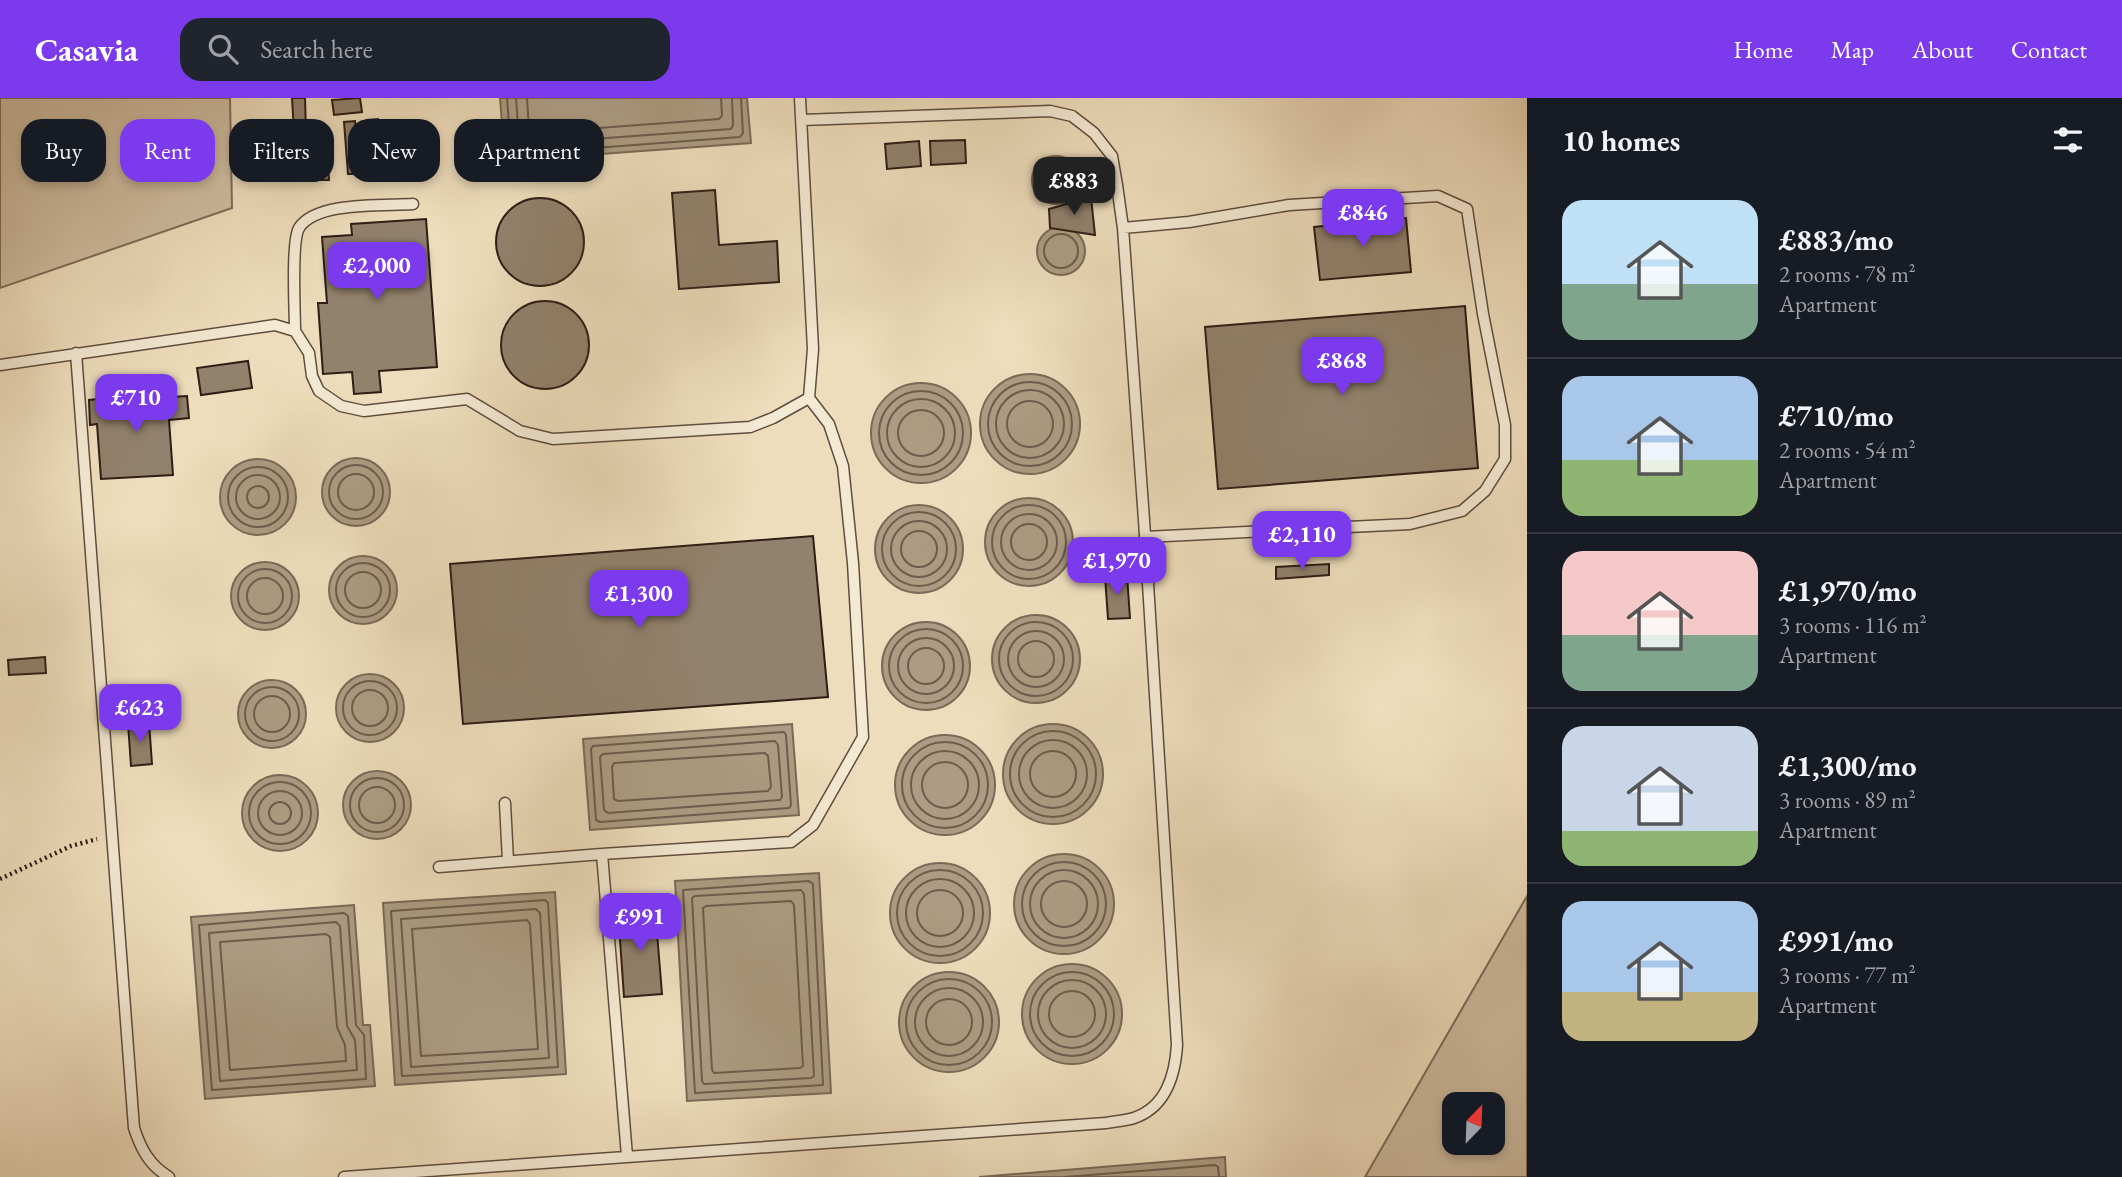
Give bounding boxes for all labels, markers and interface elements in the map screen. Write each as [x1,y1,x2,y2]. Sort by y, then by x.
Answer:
search box [180,18,670,81]
text: Casavia [35,28,138,71]
icon: search [204,30,242,68]
text: Search here [260,32,373,66]
text: Home [1733,34,1793,65]
text: Map [1831,34,1874,65]
text: About [1912,34,1973,65]
text: Contact [2011,34,2087,65]
chip: Buy [21,119,106,182]
chip: Rent [120,119,215,182]
chip: Filters [229,119,334,182]
chip: New [348,119,440,182]
chip: Apartment [454,119,604,182]
text: 10 homes [1562,121,1680,160]
icon: filters [2049,121,2087,159]
pin: £883 [1033,158,1115,217]
text: £883 [1049,165,1099,195]
pin: £846 [1322,190,1404,249]
text: £846 [1338,197,1388,227]
text: £883/mo [1779,220,1893,259]
icon: home [1618,228,1702,312]
pin: £2,000 [320,242,434,302]
text: £2,000 [343,250,411,280]
text: 2 rooms · 78 m² [1779,259,1916,289]
text: Apartment [1779,289,1877,319]
pin: £868 [1301,338,1383,397]
text: £868 [1317,345,1367,375]
pin: £710 [95,374,177,434]
text: £710 [111,382,161,412]
text: £710/mo [1779,396,1893,435]
icon: home [1618,404,1702,488]
text: 2 rooms · 54 m² [1779,435,1916,465]
text: Apartment [1779,465,1877,495]
pin: £2,110 [1245,512,1359,571]
text: £2,110 [1268,519,1336,549]
pin: £1,970 [1060,538,1174,597]
text: £1,970 [1083,545,1151,575]
pin: £1,300 [582,570,696,630]
text: £1,970/mo [1779,571,1917,610]
text: £1,300 [605,578,673,608]
icon: home [1618,579,1702,663]
text: 3 rooms · 116 m² [1779,610,1927,640]
text: Apartment [1779,640,1877,670]
pin: £623 [99,684,181,744]
text: £623 [115,692,165,722]
text: £1,300/mo [1779,746,1917,785]
icon: home [1618,754,1702,838]
text: 3 rooms · 89 m² [1779,785,1916,815]
text: Apartment [1779,815,1877,845]
pin: £991 [599,894,681,953]
text: £991 [615,901,665,931]
text: £991/mo [1779,921,1893,960]
icon: home [1618,929,1702,1013]
text: 3 rooms · 77 m² [1779,960,1916,990]
text: Apartment [1779,990,1877,1020]
north arrow [1442,1092,1505,1155]
map controls [1442,1092,1505,1155]

